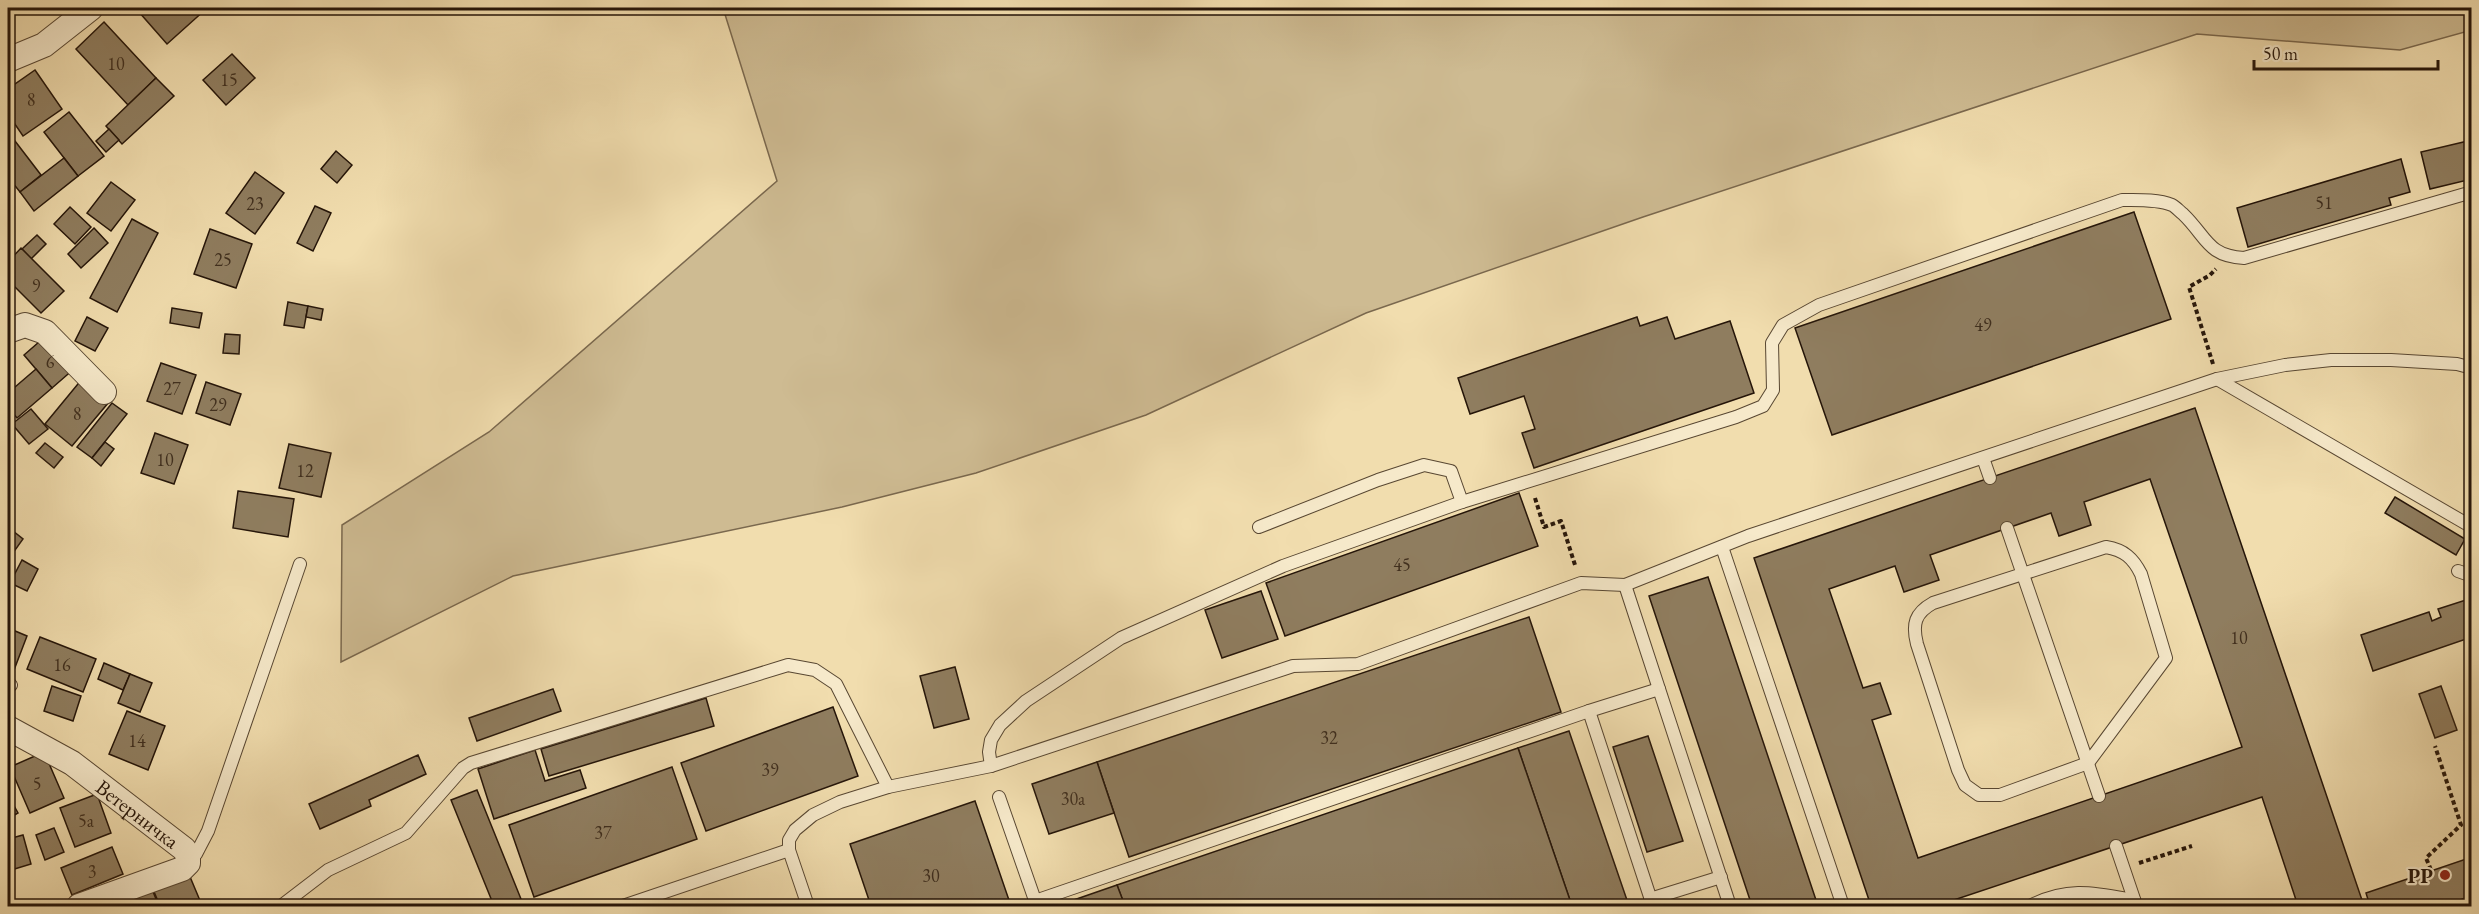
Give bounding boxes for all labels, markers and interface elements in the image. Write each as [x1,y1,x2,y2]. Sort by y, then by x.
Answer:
scale bar [2254,33,2438,71]
text: 50 m [2263,42,2298,65]
house number: 10 [107,52,125,75]
house number: 15 [220,68,238,91]
house number: 8 [27,88,35,111]
house number: 51 [2315,191,2333,214]
house number: 23 [246,192,264,215]
house number: 25 [214,248,232,271]
house number: 9 [32,274,41,297]
house number: 49 [1974,313,1992,336]
house number: 6 [46,350,55,373]
house number: 27 [163,377,181,400]
house number: 29 [209,393,227,416]
house number: 8 [73,402,81,425]
house number: 10 [156,448,174,471]
house number: 12 [296,459,314,482]
house number: 45 [1393,553,1411,576]
house number: 10 [2230,626,2248,649]
house number: 16 [53,653,71,676]
house number: 32 [1320,726,1338,749]
house number: 14 [128,729,146,752]
house number: 39 [761,758,779,781]
house number: 5 [33,772,41,795]
street label: Ветерничка [91,773,185,854]
house number: 30a [1061,787,1086,810]
house number: 5a [78,809,95,832]
house number: 37 [594,821,612,844]
house number: 3 [88,860,96,883]
place label: PP [2408,862,2433,889]
house number: 30 [922,864,940,887]
marker: PP [2438,868,2452,882]

